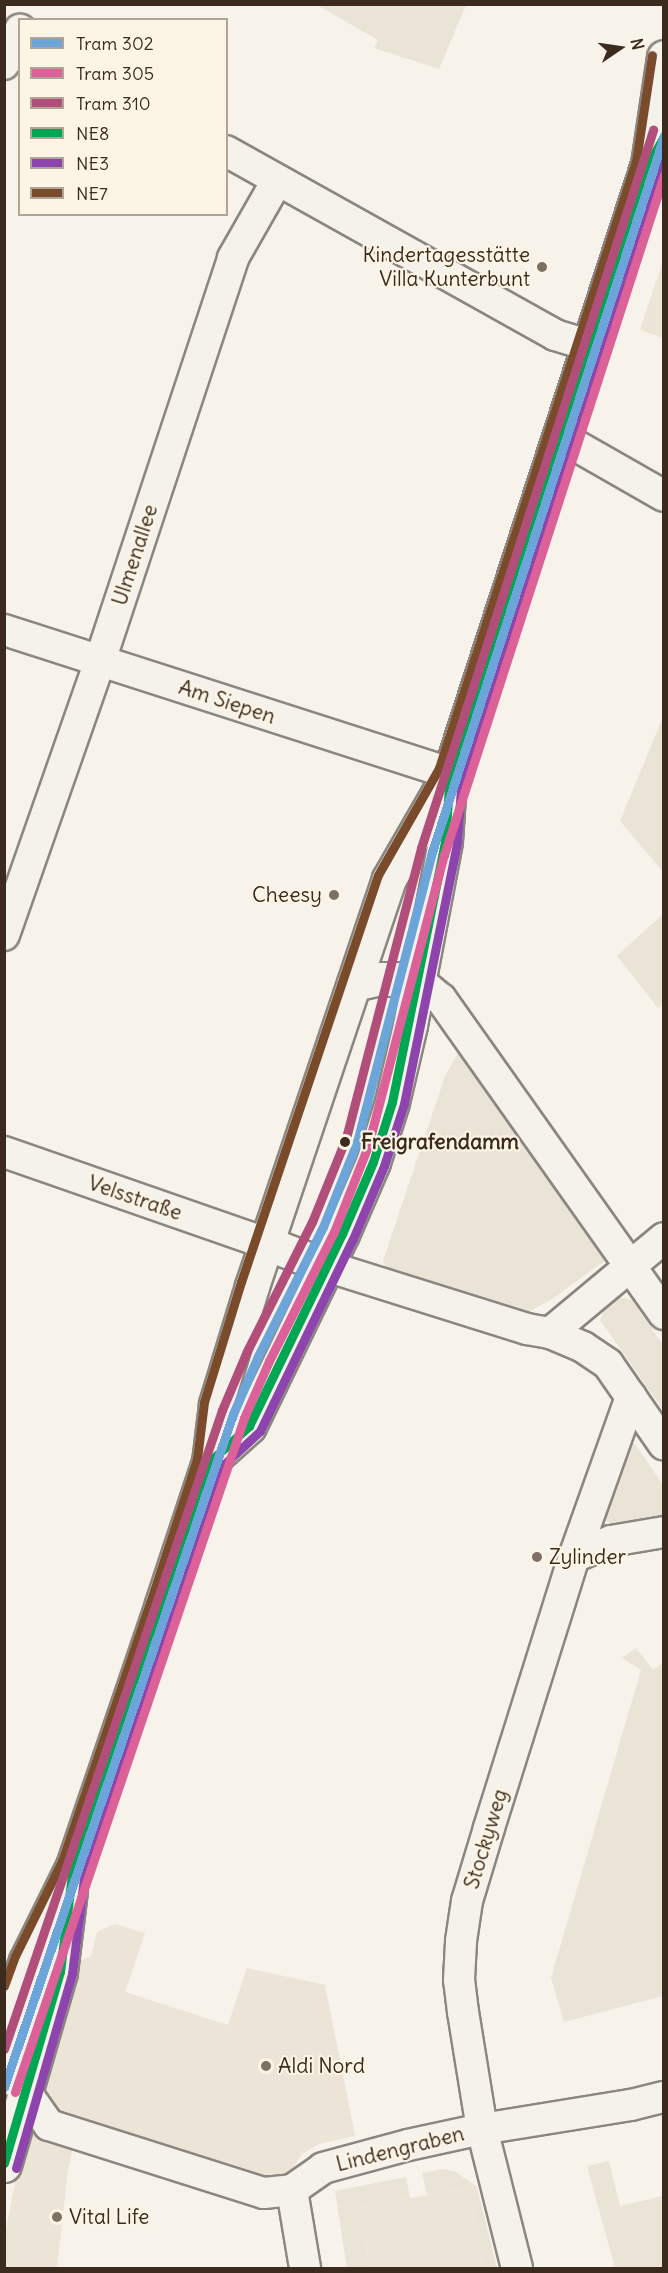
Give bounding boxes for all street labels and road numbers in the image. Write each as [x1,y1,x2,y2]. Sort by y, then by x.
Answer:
street label: Ulmenallee [107,501,163,609]
street label: Am Siepen [176,675,278,729]
street label: Velsstraße [85,1170,185,1226]
street label: Stockyweg [459,1786,513,1892]
street label: Lindengraben [333,2121,467,2177]

